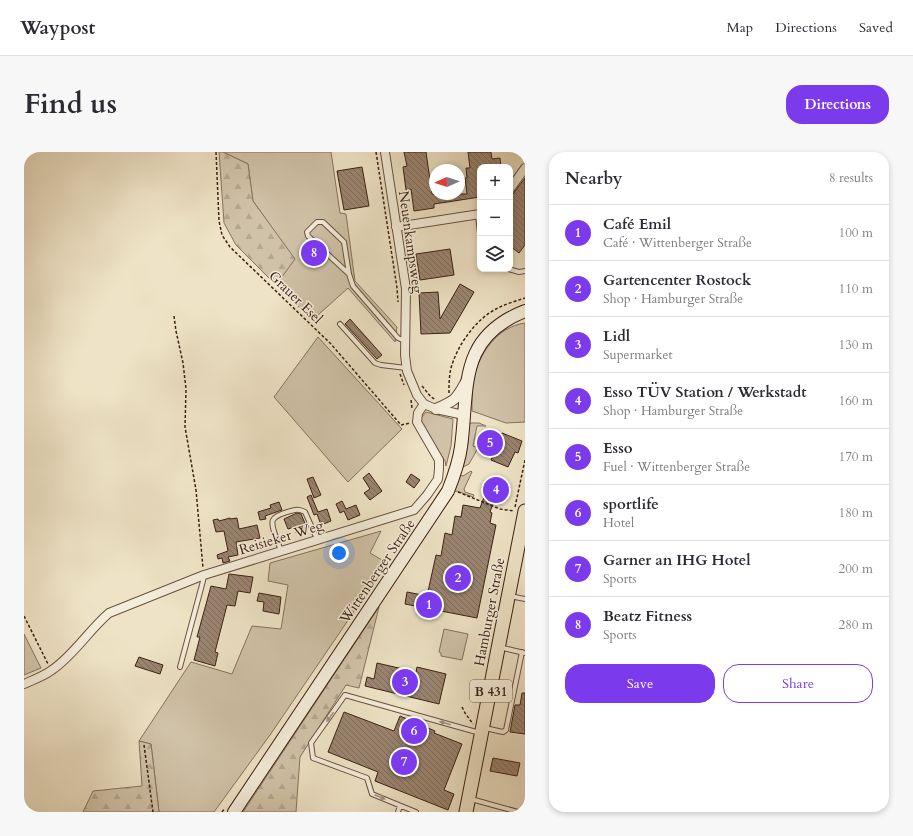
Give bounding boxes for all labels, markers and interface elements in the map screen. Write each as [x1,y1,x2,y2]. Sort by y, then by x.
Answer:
text: Waypost [20,15,95,41]
text: Map [727,18,753,37]
text: Directions [775,18,837,37]
text: Saved [859,18,893,37]
text: Find us [24,85,117,123]
button: Directions [786,85,889,124]
north arrow [429,164,465,200]
map controls [477,164,513,272]
button: + [477,164,513,200]
text: Nearby [565,167,622,190]
text: 8 results [829,169,873,187]
street label: Neuenkampsweg [394,190,427,295]
button: − [477,200,513,236]
text: Café Emil [603,214,671,234]
text: 1 [575,224,581,242]
text: 100 m [839,224,873,242]
text: Café · Wittenberger Straße [603,234,752,252]
button: layers [477,236,513,272]
pin: 8 [301,238,327,268]
street label: Grauer Esel [264,267,327,328]
text: Gartencenter Rostock [603,270,751,290]
text: 2 [575,280,581,298]
text: 110 m [839,280,873,298]
text: Shop · Hamburger Straße [603,290,743,308]
text: Lidl [603,326,630,346]
text: 3 [575,336,581,354]
text: 130 m [839,336,873,354]
text: Supermarket [603,346,673,364]
text: Esso TÜV Station / Werkstadt [603,382,807,402]
text: 4 [575,392,581,410]
text: 160 m [839,392,873,410]
text: Shop · Hamburger Straße [603,402,743,420]
pin: 5 [477,428,503,458]
text: Esso [603,438,632,458]
text: 5 [575,448,581,466]
text: 170 m [839,448,873,466]
text: Fuel · Wittenberger Straße [603,458,750,476]
pin: 4 [483,475,509,505]
text: sportlife [603,494,659,514]
text: 6 [575,504,581,522]
text: 180 m [839,504,873,522]
text: Hotel [603,514,634,532]
street label: Wittenberger Straße [335,515,419,628]
street label: Reisieker Weg [237,516,326,559]
your location [329,543,349,563]
text: Garner an IHG Hotel [603,550,751,570]
street label: Hamburger Straße [470,556,509,668]
text: 7 [575,560,581,578]
text: 200 m [839,560,873,578]
pin: 2 [445,563,471,593]
text: Sports [603,570,637,588]
pin: 1 [416,590,442,620]
text: Beatz Fitness [603,606,692,626]
text: 8 [575,616,581,634]
text: 280 m [839,616,873,634]
text: Sports [603,626,637,644]
button: Save [565,664,715,703]
button: Share [723,664,873,703]
pin: 3 [392,667,418,697]
road number: B 431 [470,680,512,702]
one-way arrow [326,712,334,722]
pin: 6 [401,716,427,746]
one-way arrow [438,720,451,726]
pin: 7 [391,747,417,777]
one-way arrow [375,795,387,801]

